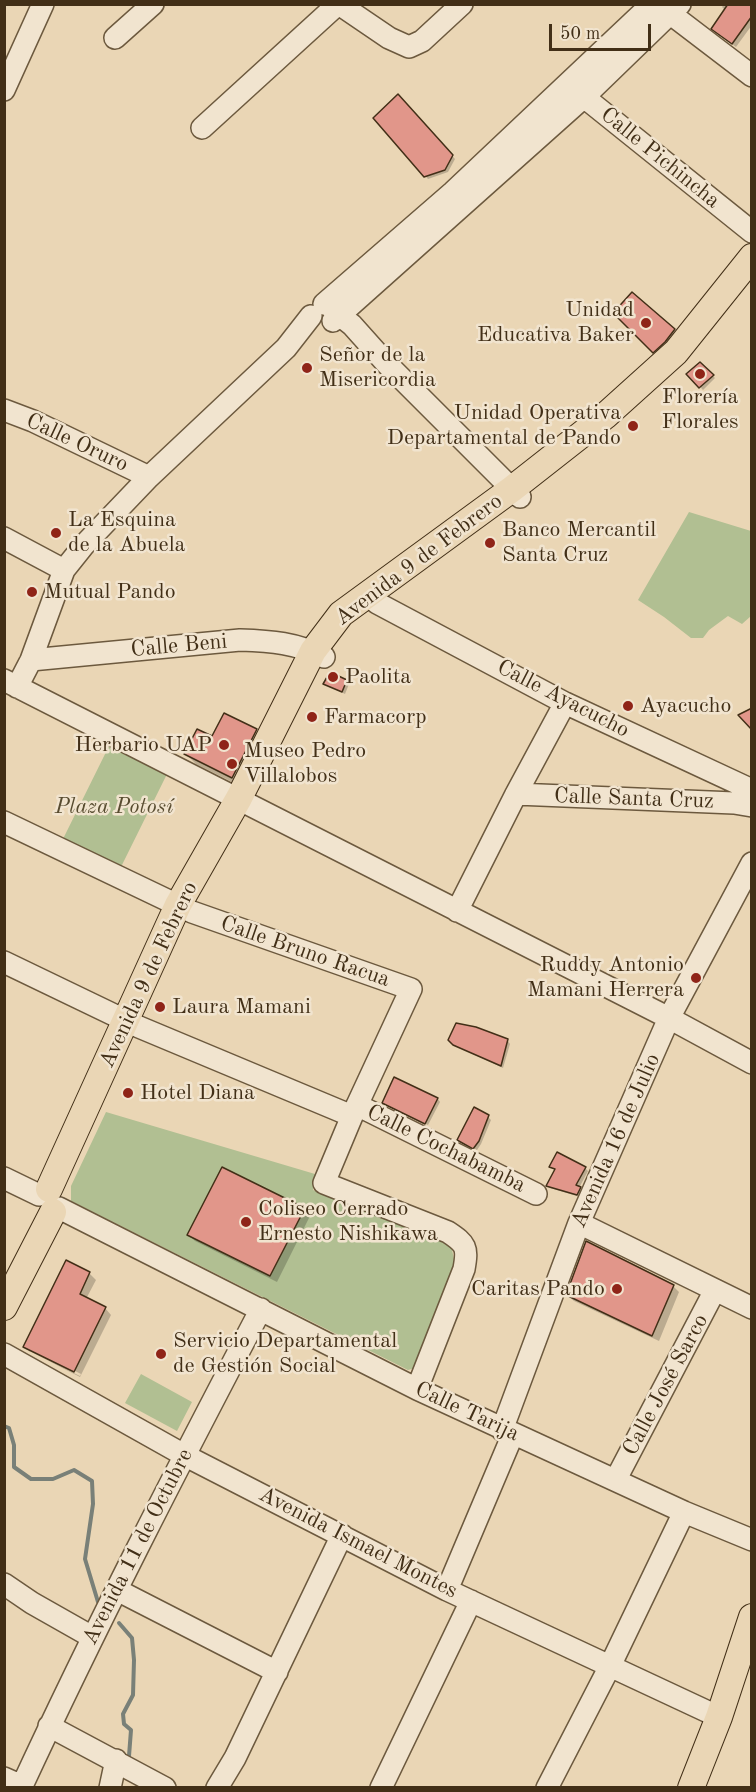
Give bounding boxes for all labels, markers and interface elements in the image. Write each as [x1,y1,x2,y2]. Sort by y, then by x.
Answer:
scale bar [552,12,654,50]
text: 50 m [560,25,600,43]
street label: Calle Pichincha [595,102,725,214]
place label: Unidad Educativa Baker [477,297,634,348]
marker: Unidad Educativa Baker [639,316,653,330]
place label: Señor de la Misericordia [319,342,436,394]
marker: Señor de la Misericordia [300,361,314,375]
marker: Florería Florales [693,367,707,381]
place label: Florería Florales [661,384,739,436]
place label: Unidad Operativa Departamental de Pando [387,400,621,452]
street label: Calle Oruro [22,408,132,478]
marker: Unidad Operativa Departamental de Pando [626,419,640,433]
street label: Avenida 9 de Febrero [330,488,508,632]
place label: La Esquina de la Abuela [68,507,185,558]
place label: Banco Mercantil Santa Cruz [502,517,656,568]
marker: La Esquina de la Abuela [49,526,63,540]
marker: Banco Mercantil Santa Cruz [483,536,497,550]
place label: Mutual Pando [44,579,176,605]
marker: Mutual Pando [25,585,39,599]
street label: Calle Beni [130,629,228,663]
street label: Calle Ayacucho [492,654,634,744]
place label: Paolita [345,664,411,690]
marker: Paolita [326,670,340,684]
place label: Ayacucho [640,693,731,719]
marker: Ayacucho [621,699,635,713]
place label: Farmacorp [324,704,427,730]
marker: Farmacorp [305,710,319,724]
place label: Herbario UAP [75,732,212,758]
marker: Herbario UAP [217,738,231,752]
place label: Museo Pedro Villalobos [244,738,366,790]
marker: Museo Pedro Villalobos [225,757,239,771]
street label: Calle Santa Cruz [554,783,714,815]
park label: Plaza Potosí [55,794,173,820]
street label: Avenida 9 de Febrero [94,877,204,1073]
street label: Calle Bruno Racua [217,911,393,993]
place label: Ruddy Antonio Mamani Herrera [527,952,684,1004]
marker: Ruddy Antonio Mamani Herrera [689,971,703,985]
place label: Laura Mamani [172,994,311,1020]
marker: Laura Mamani [153,1000,167,1014]
street label: Avenida 16 de Julio [566,1050,666,1232]
place label: Hotel Diana [140,1080,255,1106]
marker: Hotel Diana [121,1086,135,1100]
street label: Calle Cochabamba [362,1099,530,1199]
place label: Coliseo Cerrado Ernesto Nishikawa [258,1196,438,1248]
marker: Coliseo Cerrado Ernesto Nishikawa [239,1215,253,1229]
place label: Caritas Pando [471,1276,605,1302]
marker: Caritas Pando [610,1282,624,1296]
street label: Calle José Sarco [618,1310,714,1460]
place label: Servicio Departamental de Gestión Social [173,1328,397,1380]
marker: Servicio Departamental de Gestión Social [154,1347,168,1361]
street label: Calle Tarija [411,1376,523,1448]
street label: Avenida 11 de Octubre [77,1444,199,1650]
street label: Avenida Ismael Montes [254,1481,462,1605]

